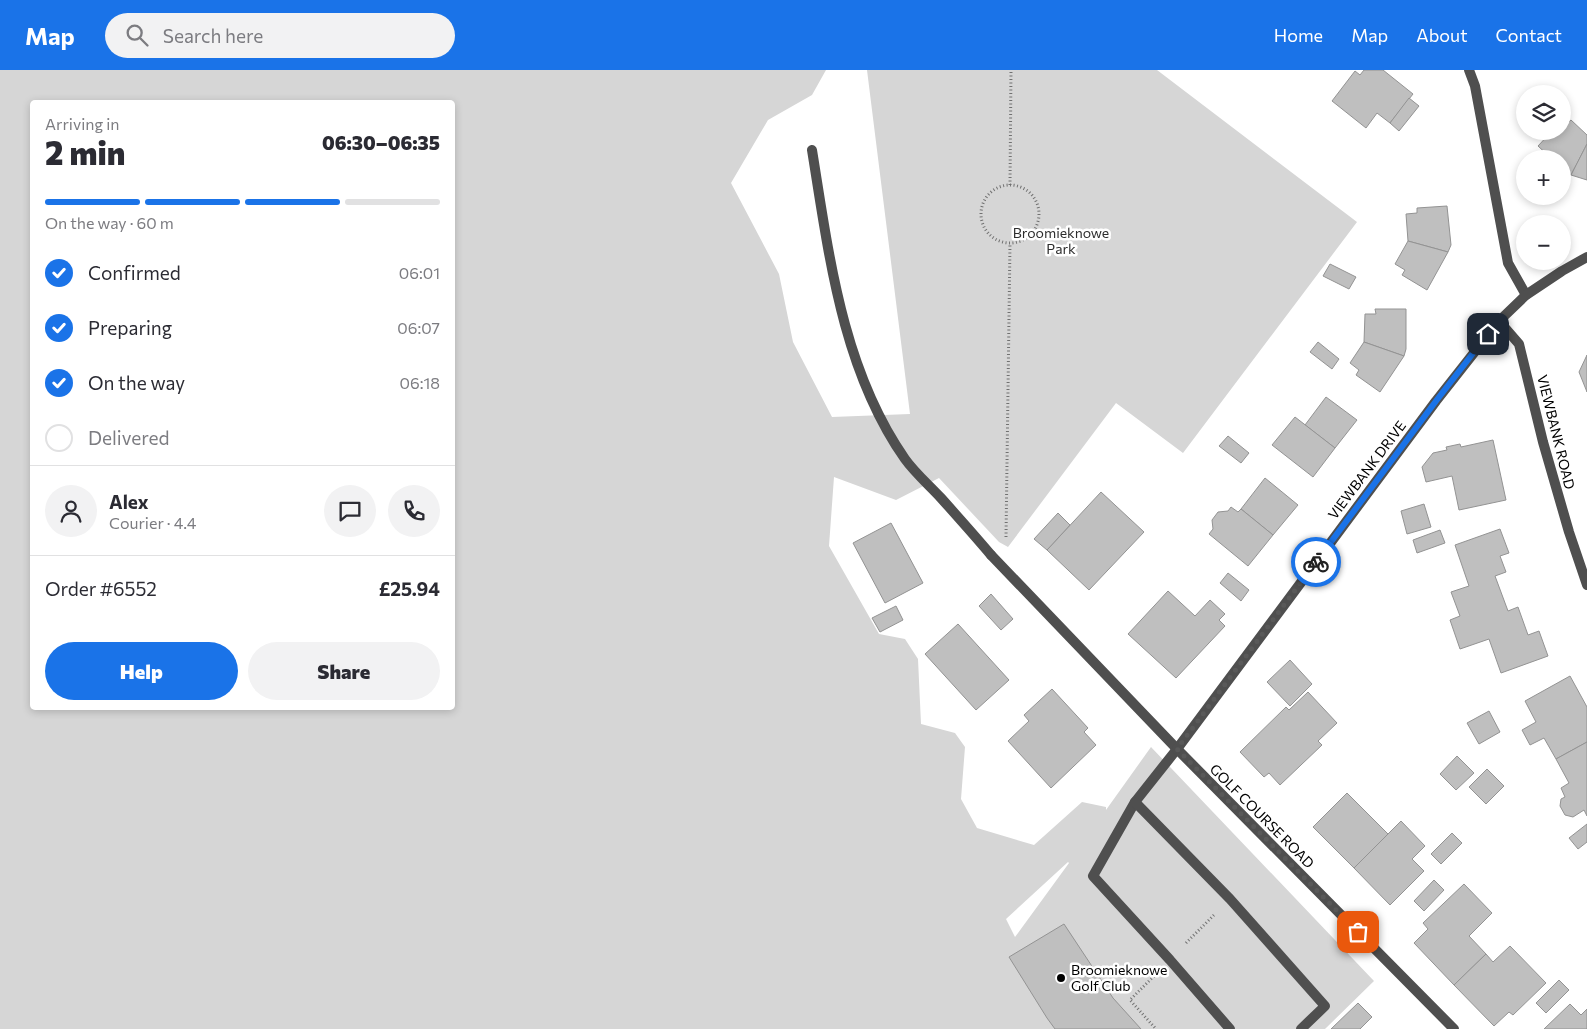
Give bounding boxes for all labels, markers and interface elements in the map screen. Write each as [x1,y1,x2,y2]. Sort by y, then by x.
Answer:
search box [105,13,455,58]
text: Map [25,21,75,50]
icon: search [123,21,151,49]
text: Search here [163,24,263,47]
text: Home [1274,24,1323,46]
text: Map [1351,24,1388,46]
text: About [1416,24,1468,46]
text: Contact [1496,24,1562,46]
map controls [1516,85,1571,270]
button: layers [1516,85,1571,140]
text: Arriving in [45,114,119,133]
text: 06:30–06:35 [322,131,440,154]
text: 2 min [45,132,125,172]
button: + [1516,150,1571,205]
text: On the way · 60 m [45,213,174,232]
button: − [1516,215,1571,270]
park label: Broomieknowe Park [1013,224,1109,257]
icon: check [45,259,73,287]
text: Confirmed [88,261,181,284]
text: 06:01 [399,263,440,282]
pin [1467,313,1509,355]
icon: check [45,314,73,342]
text: Preparing [88,316,172,339]
text: 06:07 [397,318,440,337]
icon: home [1474,320,1502,348]
icon: check [45,369,73,397]
text: On the way [88,371,185,394]
text: 06:18 [400,373,440,392]
street label: VIEWBANK ROAD [1534,373,1579,491]
street label: VIEWBANK DRIVE [1324,417,1409,522]
text: Delivered [88,426,169,449]
button: person [45,485,97,537]
button: chat [324,485,376,537]
button: phone [388,485,440,537]
text: Alex [109,490,149,513]
text: Courier · 4.4 [109,513,196,532]
courier [1291,537,1341,587]
icon: bike [1302,548,1330,576]
text: Order #6552 [45,577,157,600]
text: £25.94 [379,577,440,600]
button: Help [45,642,238,700]
button: Share [248,642,440,700]
street label: GOLF COURSE ROAD [1207,760,1318,871]
pin [1337,911,1379,953]
icon: bag [1344,918,1372,946]
place label: Broomieknowe Golf Club [1071,961,1167,994]
marker: Broomieknowe Golf Club [1055,972,1067,984]

